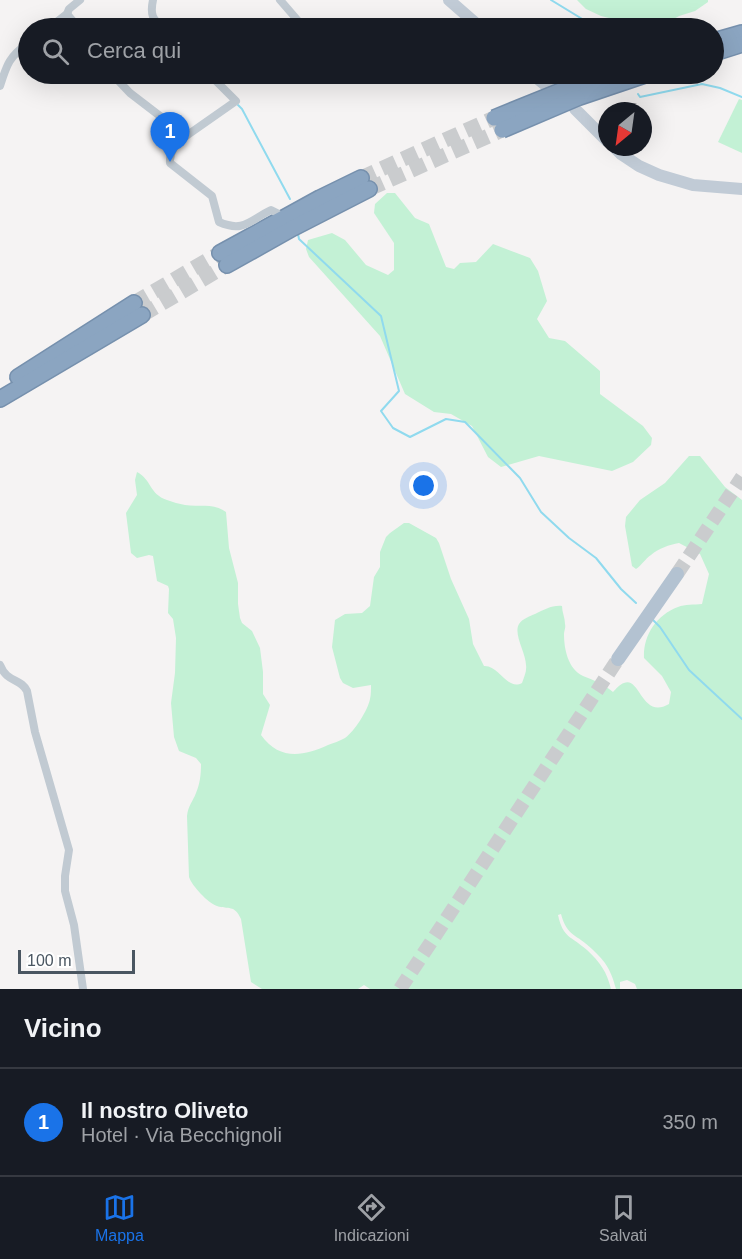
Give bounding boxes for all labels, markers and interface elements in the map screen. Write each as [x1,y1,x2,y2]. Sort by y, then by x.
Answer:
search box [18,18,724,84]
icon: search [39,35,72,68]
text: Cerca qui [87,38,181,63]
north arrow [598,102,652,156]
pin: 1 [150,112,190,162]
your location [409,471,438,500]
scale bar [18,947,135,974]
text: 100 m [27,952,71,969]
text: Vicino [24,1013,102,1043]
text: Il nostro Oliveto [81,1098,248,1123]
text: 1 [38,1111,49,1133]
text: 350 m [662,1111,718,1133]
text: Hotel · Via Becchignoli [81,1124,282,1146]
tab: Mappa [95,1191,144,1245]
tab: Indicazioni [334,1191,409,1245]
tab: Salvati [599,1191,647,1245]

